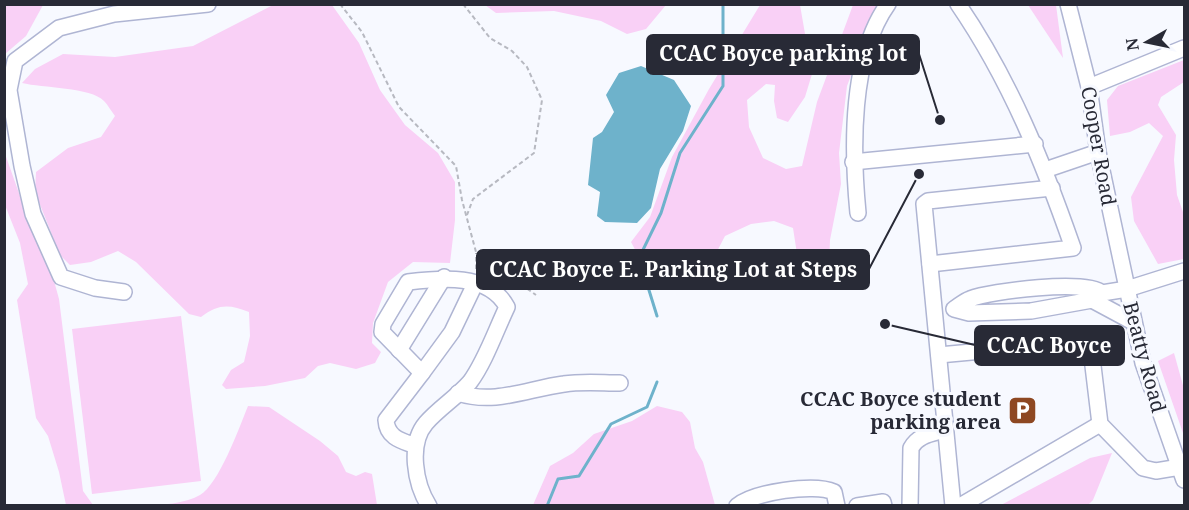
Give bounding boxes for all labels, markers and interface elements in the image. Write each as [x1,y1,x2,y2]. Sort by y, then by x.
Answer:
north arrow [1117,12,1177,72]
callout: CCAC Boyce parking lot [647,35,919,74]
text: N [1120,36,1144,52]
text: CCAC Boyce parking lot [659,39,908,67]
street label: Cooper Road [1075,84,1123,208]
callout: CCAC Boyce E. Parking Lot at Steps [477,250,869,289]
text: CCAC Boyce E. Parking Lot at Steps [489,255,857,283]
street label: Beatty Road [1117,299,1173,415]
callout: CCAC Boyce [975,326,1124,365]
text: CCAC Boyce [987,331,1111,359]
place label: CCAC Boyce student parking area [800,385,1001,435]
parking icon: CCAC Boyce student parking area [1006,394,1038,426]

